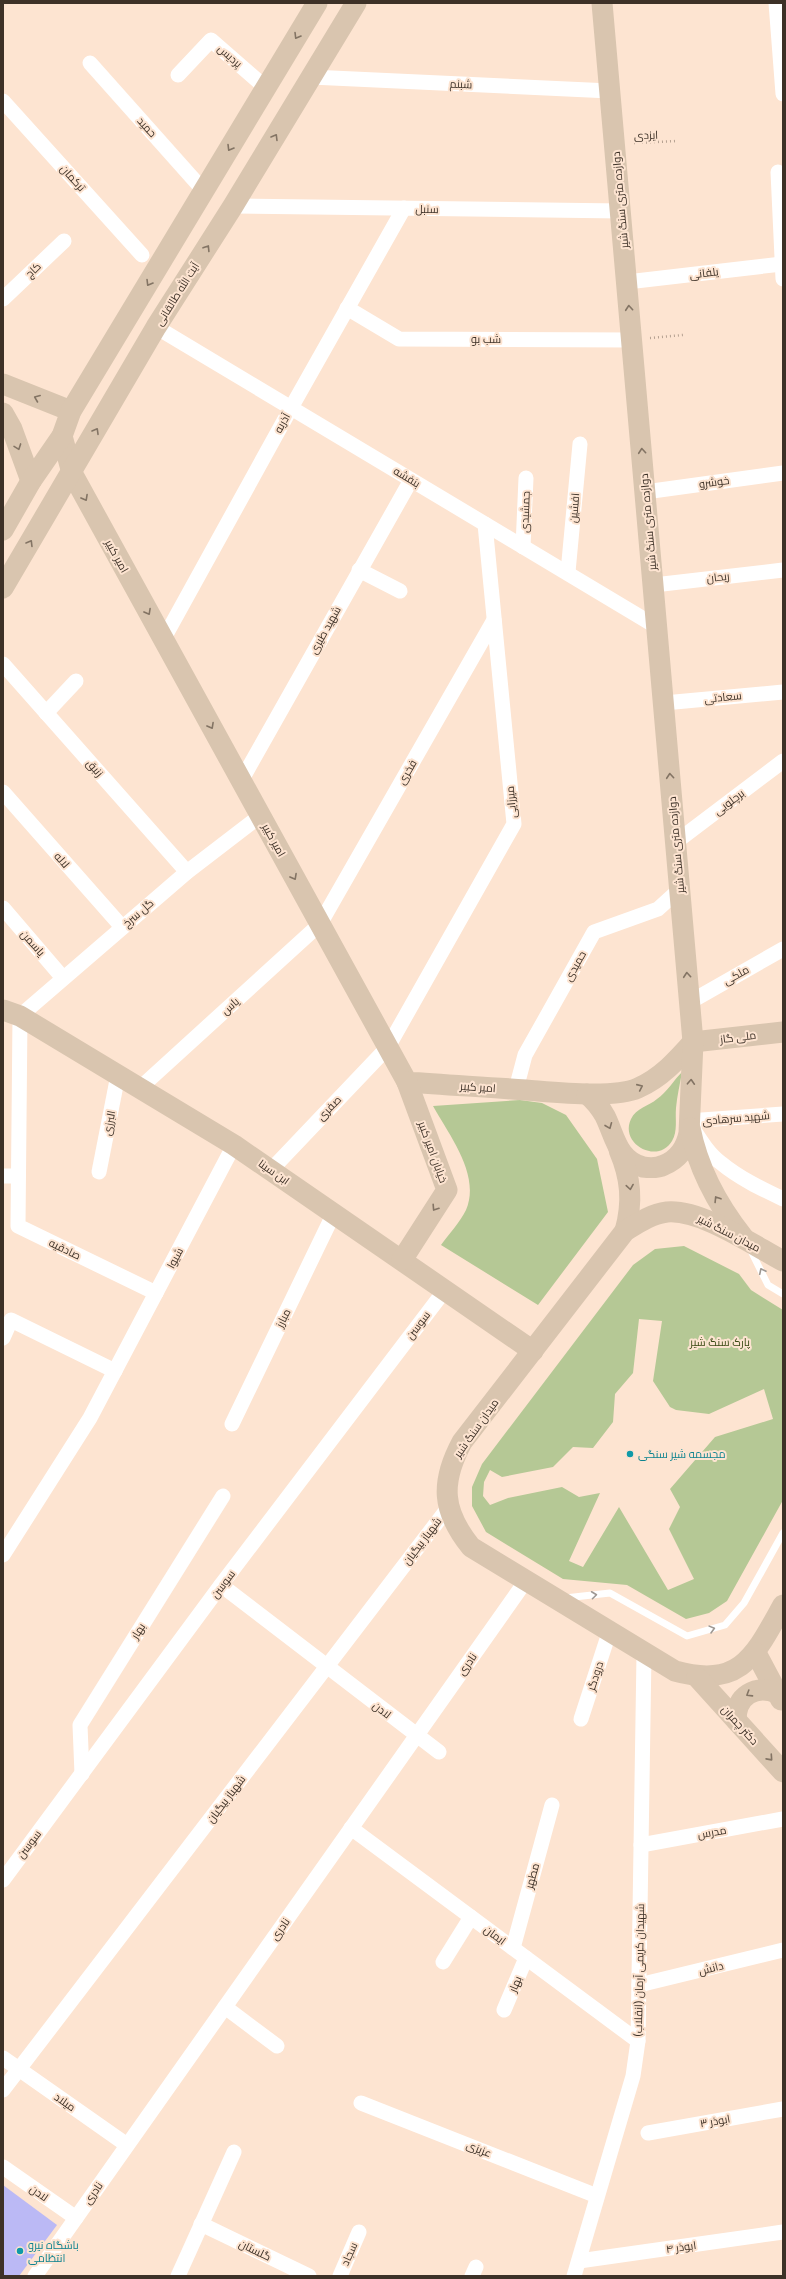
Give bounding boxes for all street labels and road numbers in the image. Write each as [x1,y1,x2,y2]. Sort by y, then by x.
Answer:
street label: پردیس [215,42,245,71]
street label: شبنم [449,77,473,93]
street label: حمید [134,115,159,140]
street label: ایزدی [634,129,658,142]
street label: دوازده متری سنگ شیر [610,151,631,250]
street label: ترکمان [57,162,88,194]
street label: سنبل [415,203,439,216]
street label: آیت الله طالقانی [151,259,202,328]
street label: کاج [23,260,45,281]
street label: یلفانی [689,265,719,282]
street label: شب بو [471,333,501,346]
street label: آذربه [272,411,293,435]
street label: بنفشه [391,464,423,491]
street label: دوازده متری سنگ شیر [638,473,659,572]
street label: خوشرو [698,474,730,491]
street label: جمشیدی [518,491,533,533]
street label: افشین [567,493,582,524]
street label: امیر کبیر [102,537,131,575]
street label: ریحان [706,570,730,585]
street label: شهید طیری [307,604,344,656]
street label: سعادتی [704,689,742,706]
street label: زنبق [84,757,106,780]
street label: فخری [395,758,420,787]
street label: میرزایی [504,785,519,819]
street label: برچلویی [712,787,747,818]
street label: دوازده متری سنگ شیر [666,796,687,895]
street label: امیر کبیر [259,821,288,859]
street label: لاله [51,850,72,871]
street label: گل سرخ [120,897,157,931]
street label: یاسمن [18,928,48,959]
street label: حمیدی [562,949,589,984]
street label: ملکی [721,963,751,988]
street label: یاس [219,995,242,1018]
street label: ملی گاز [718,1029,757,1046]
street label: امیر کبیر [459,1080,496,1095]
street label: صفری [315,1093,344,1123]
street label: البرزی [101,1109,118,1137]
street label: شهید سرهادی [702,1109,770,1128]
street label: خیابان امیر کبیر [415,1119,450,1185]
street label: ابن سینا [256,1157,292,1188]
street label: میدان سنگ شیر [694,1212,762,1255]
street label: صادقیه [47,1236,83,1263]
street label: شیوا [165,1246,186,1271]
street label: مبارز [273,1307,294,1331]
street label: سوسن [404,1309,433,1342]
street label: میدان سنگ شیر [451,1396,501,1461]
street label: شهباز بیگیان [400,1515,444,1568]
street label: سوسن [209,1568,238,1601]
street label: بهار [128,1621,148,1642]
street label: نادری [455,1651,480,1678]
street label: درودگر [584,1660,606,1693]
street label: لادن [370,1699,393,1722]
street label: دکتر چمران [719,1703,761,1748]
street label: شهباز بیگیان [204,1773,248,1826]
street label: مدرس [697,1824,728,1841]
street label: سوسن [15,1828,44,1861]
street label: مطهر [523,1862,542,1891]
street label: شهیدان کریمی آرمان (انقلاب) [632,1904,647,2036]
street label: نادری [268,1916,293,1943]
street label: ایمان [481,1923,508,1948]
street label: دانش [697,1959,725,1978]
street label: بهار [506,1974,525,1995]
street label: میلاد [52,2090,78,2114]
street label: ابوذر ۳ [699,2112,731,2131]
street label: عزیزی [464,2139,493,2160]
street label: نادری [81,2180,106,2207]
street label: لادن [27,2182,51,2204]
street label: گلستان [237,2237,273,2264]
street label: ابوذر ۴ [665,2239,697,2256]
street label: سجاد [339,2240,360,2268]

